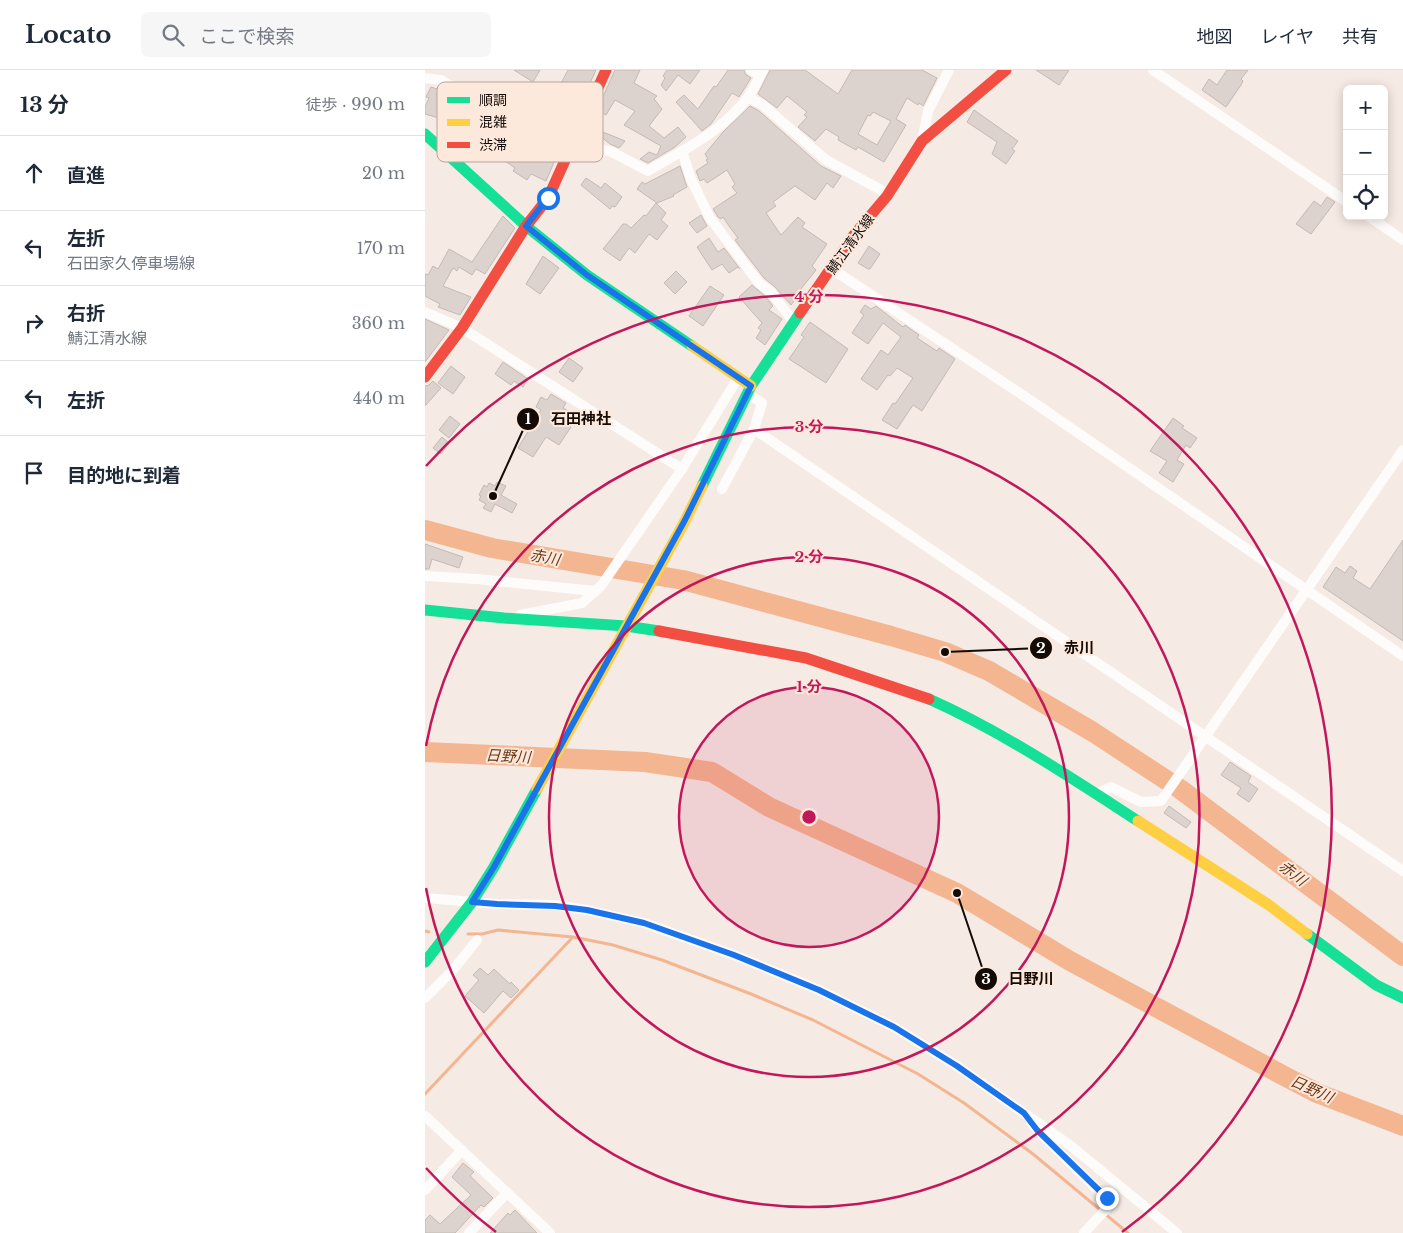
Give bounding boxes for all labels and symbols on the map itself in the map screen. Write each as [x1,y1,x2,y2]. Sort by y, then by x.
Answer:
legend [437,82,603,162]
text: 順調 [479,91,507,109]
text: 混雑 [479,113,507,131]
text: 渋滞 [479,136,507,154]
route start [537,187,560,210]
street label: 鯖江清水線 [822,210,878,278]
text: 4 分 [795,287,823,306]
callout: 石田神社 [516,404,621,434]
text: 1 [525,409,532,428]
text: 石田神社 [551,409,611,428]
text: 3 分 [795,417,823,436]
water label: 赤川 [529,545,563,569]
text: 2 分 [795,547,823,566]
callout: 赤川 [1029,633,1104,663]
text: 2 [1036,638,1046,657]
text: 赤川 [1064,638,1094,657]
text: 1 分 [796,677,822,696]
water label: 日野川 [485,745,533,767]
centre of rings [800,808,818,826]
water label: 赤川 [1275,856,1312,891]
callout: 日野川 [973,964,1063,994]
text: 3 [981,969,991,988]
text: 日野川 [1008,969,1054,988]
water label: 日野川 [1288,1071,1338,1108]
route end [1096,1187,1119,1210]

